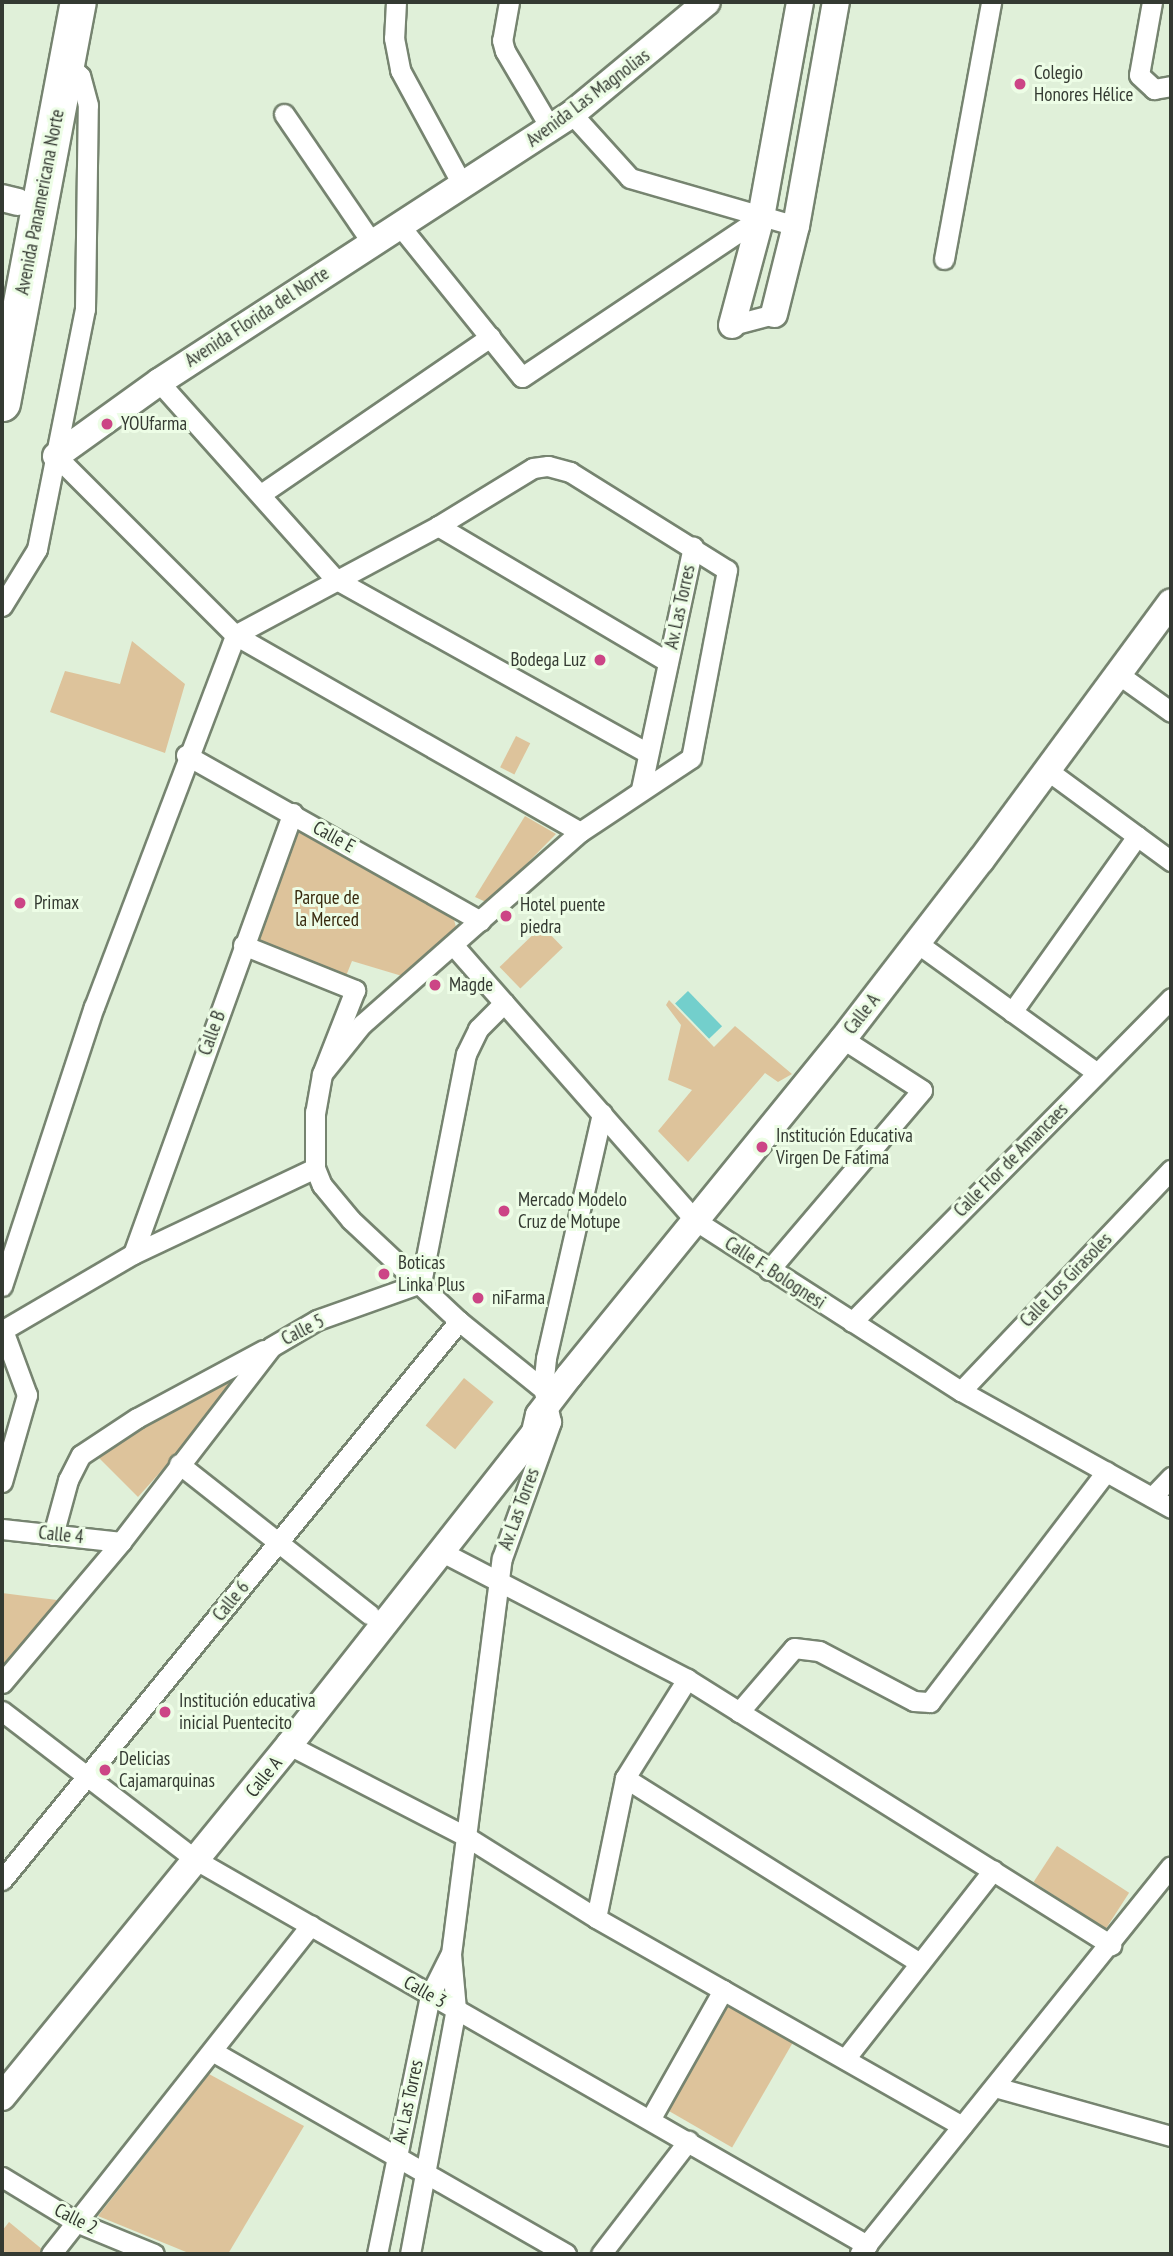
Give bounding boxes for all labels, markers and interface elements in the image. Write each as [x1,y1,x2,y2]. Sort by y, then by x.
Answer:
street label: Avenida Las Magnolias [522,44,654,152]
place label: Colegio Honores Hélice [1034,62,1133,106]
marker: Colegio Honores Hélice [1012,76,1028,92]
street label: Avenida Panamericana Norte [11,107,69,297]
street label: Avenida Florida del Norte [181,262,333,372]
place label: YOUfarma [121,413,187,435]
marker: YOUfarma [99,416,115,432]
street label: Av. Las Torres [660,562,700,652]
place label: Bodega Luz [510,649,586,671]
marker: Bodega Luz [592,652,608,668]
street label: Calle E [309,816,359,858]
park label: Parque de la Merced [294,887,360,931]
place label: Primax [34,892,79,914]
place label: Hotel puente piedra [520,894,605,938]
marker: Primax [12,895,28,911]
marker: Hotel puente piedra [498,908,514,924]
place label: Magde [449,974,493,996]
marker: Magde [427,977,443,993]
street label: Calle A [839,989,885,1039]
street label: Calle B [193,1008,231,1058]
street label: Calle Flor de Amancaes [949,1098,1073,1222]
place label: Institución Educativa Virgen De Fatima [776,1125,913,1169]
marker: Institución Educativa Virgen De Fatima [754,1139,770,1155]
place label: Mercado Modelo Cruz de Motupe [518,1189,627,1233]
marker: Mercado Modelo Cruz de Motupe [496,1203,512,1219]
street label: Calle Los Girasoles [1015,1228,1117,1332]
street label: Calle F. Bolognesi [720,1232,830,1314]
place label: Boticas Linka Plus [398,1252,465,1296]
marker: Boticas Linka Plus [376,1266,392,1282]
place label: niFarma [492,1287,545,1309]
marker: niFarma [470,1290,486,1306]
street label: Calle 5 [278,1310,328,1350]
street label: Av. Las Torres [493,1464,545,1554]
street label: Calle 4 [37,1521,85,1549]
street label: Calle 6 [208,1576,254,1626]
place label: Institución educativa inicial Puentecito [179,1690,315,1734]
marker: Institución educativa inicial Puentecito [157,1704,173,1720]
place label: Delicias Cajamarquinas [119,1748,215,1792]
street label: Calle A [241,1752,287,1802]
marker: Delicias Cajamarquinas [97,1762,113,1778]
street label: Calle 3 [400,1971,450,2013]
street label: Av. Las Torres [388,2057,428,2147]
street label: Calle 2 [51,2199,101,2239]

